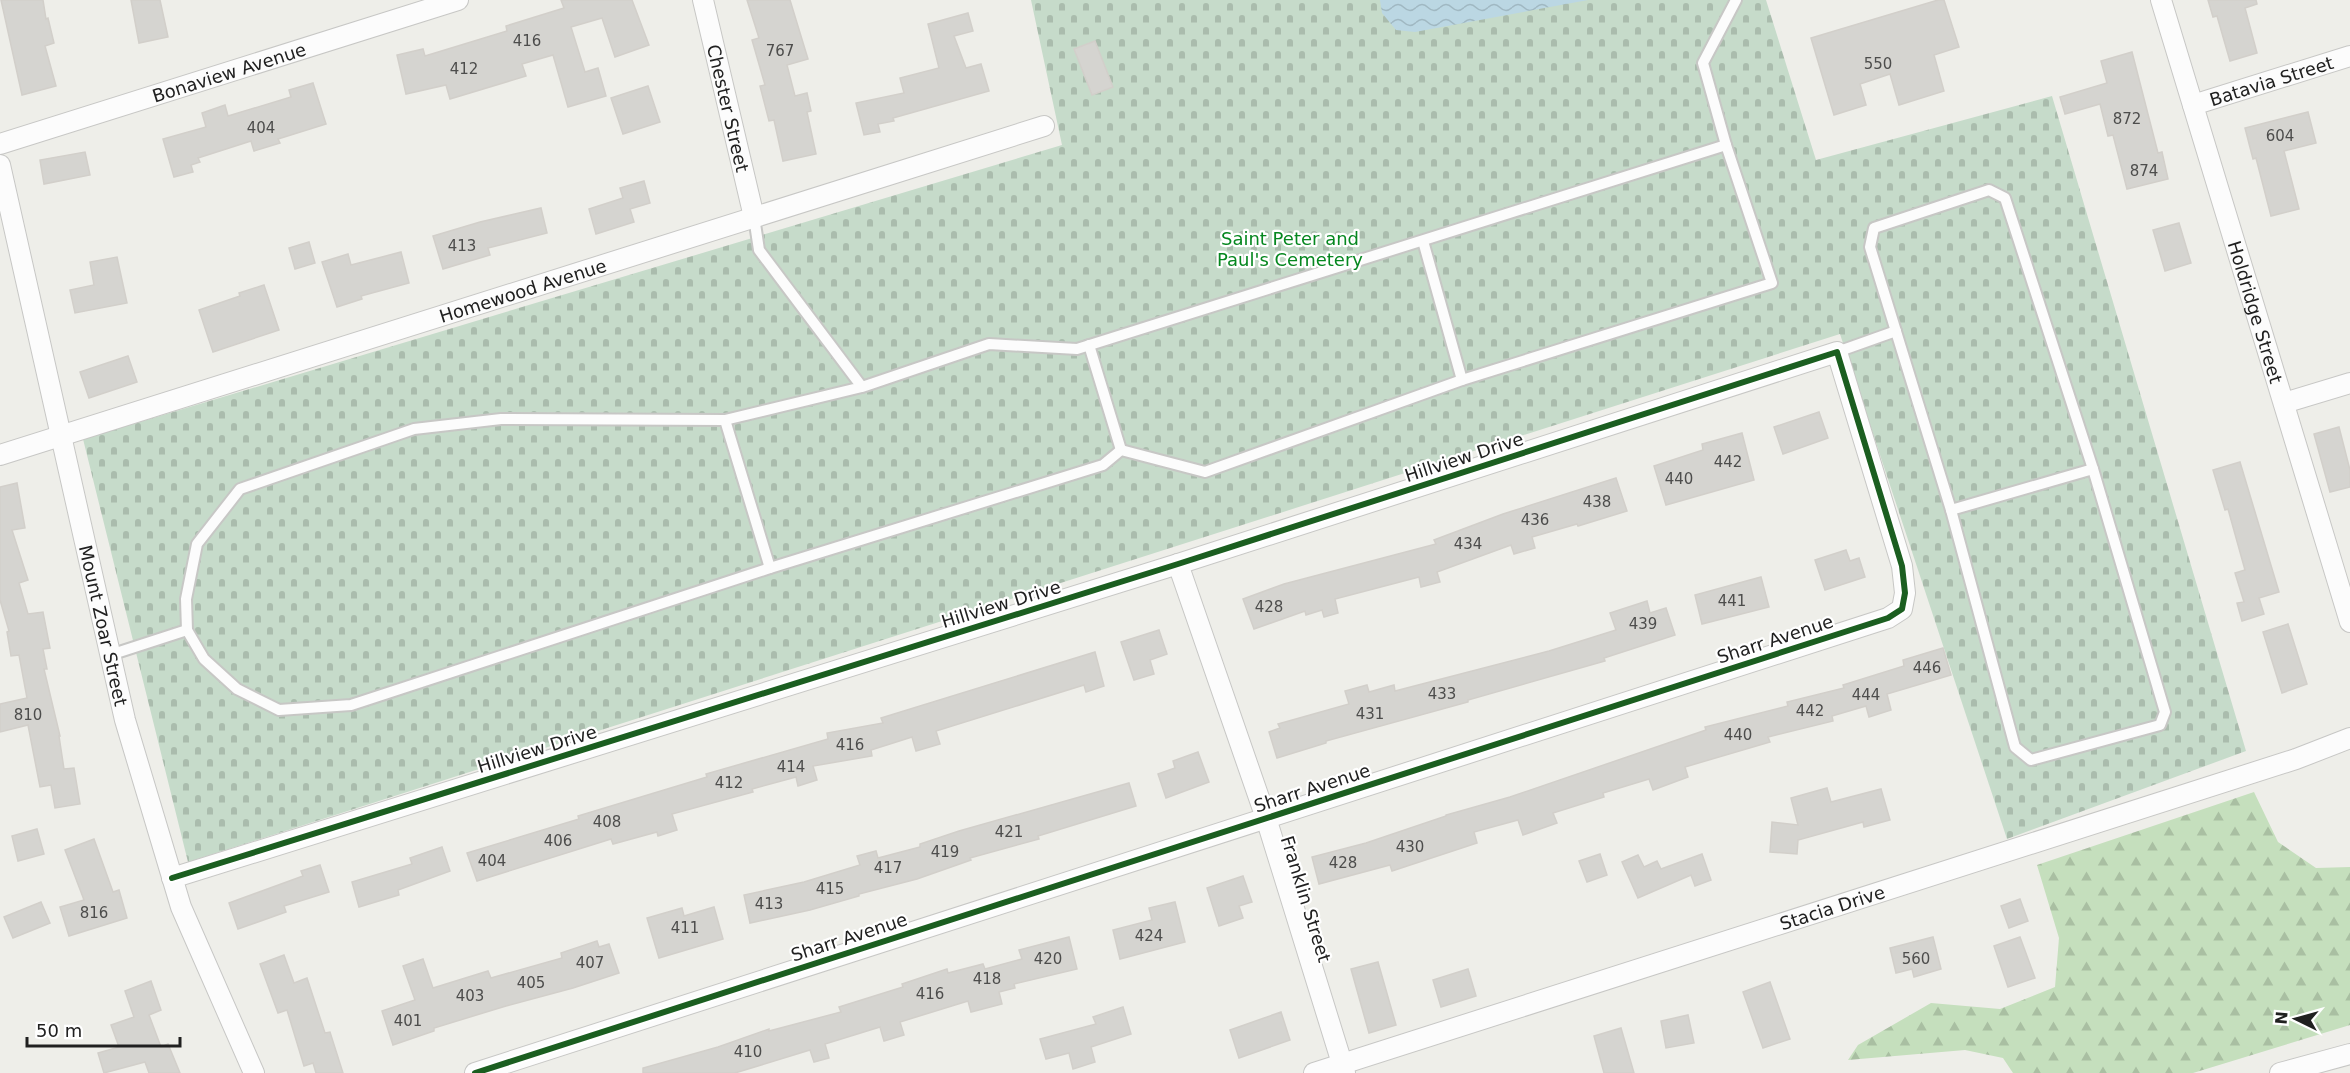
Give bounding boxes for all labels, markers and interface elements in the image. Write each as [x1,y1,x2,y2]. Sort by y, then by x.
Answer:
house number: 416 [513,32,541,50]
street label: Bonaview Avenue [149,38,308,106]
street label: Chester Street [703,42,754,174]
house number: 767 [766,42,794,60]
street label: Batavia Street [2207,51,2336,110]
house number: 550 [1864,55,1892,73]
house number: 412 [450,60,478,78]
house number: 872 [2113,110,2141,128]
house number: 404 [247,119,275,137]
house number: 604 [2266,127,2294,145]
house number: 874 [2130,162,2158,180]
park label: Saint Peter and Paul's Cemetery [1217,228,1363,270]
house number: 413 [448,237,476,255]
street label: Holdridge Street [2224,238,2287,386]
street label: Homewood Avenue [437,254,609,326]
street label: Hillview Drive [1402,428,1526,486]
house number: 442 [1714,453,1742,471]
house number: 440 [1665,470,1693,488]
house number: 438 [1583,493,1611,511]
house number: 436 [1521,511,1549,529]
house number: 434 [1454,535,1482,553]
street label: Mount Zoar Street [75,543,132,708]
street label: Hillview Drive [939,576,1063,632]
house number: 441 [1718,592,1746,610]
house number: 428 [1255,598,1283,616]
street label: Sharr Avenue [1714,610,1836,668]
house number: 439 [1629,615,1657,633]
house number: 446 [1913,659,1941,677]
house number: 433 [1428,685,1456,703]
house number: 444 [1852,686,1880,704]
house number: 442 [1796,702,1824,720]
house number: 431 [1356,705,1384,723]
house number: 810 [14,706,42,724]
street label: Hillview Drive [475,721,599,777]
house number: 440 [1724,726,1752,744]
house number: 416 [836,736,864,754]
house number: 414 [777,758,805,776]
street label: Sharr Avenue [1251,759,1373,817]
house number: 412 [715,774,743,792]
house number: 408 [593,813,621,831]
house number: 421 [995,823,1023,841]
house number: 406 [544,832,572,850]
street label: Franklin Street [1277,833,1335,965]
house number: 430 [1396,838,1424,856]
house number: 419 [931,843,959,861]
house number: 404 [478,852,506,870]
house number: 428 [1329,854,1357,872]
house number: 417 [874,859,902,877]
house number: 415 [816,880,844,898]
street label: Stacia Drive [1777,881,1887,934]
house number: 413 [755,895,783,913]
house number: 816 [80,904,108,922]
street label: Sharr Avenue [788,908,910,966]
house number: 411 [671,919,699,937]
house number: 424 [1135,927,1163,945]
house number: 420 [1034,950,1062,968]
house number: 560 [1902,950,1930,968]
house number: 407 [576,954,604,972]
house number: 418 [973,970,1001,988]
house number: 405 [517,974,545,992]
house number: 416 [916,985,944,1003]
house number: 403 [456,987,484,1005]
north arrow [2266,989,2326,1049]
scale bar [27,1010,180,1048]
text: N [2272,1010,2292,1025]
house number: 401 [394,1012,422,1030]
text: 50 m [36,1020,82,1041]
house number: 410 [734,1043,762,1061]

